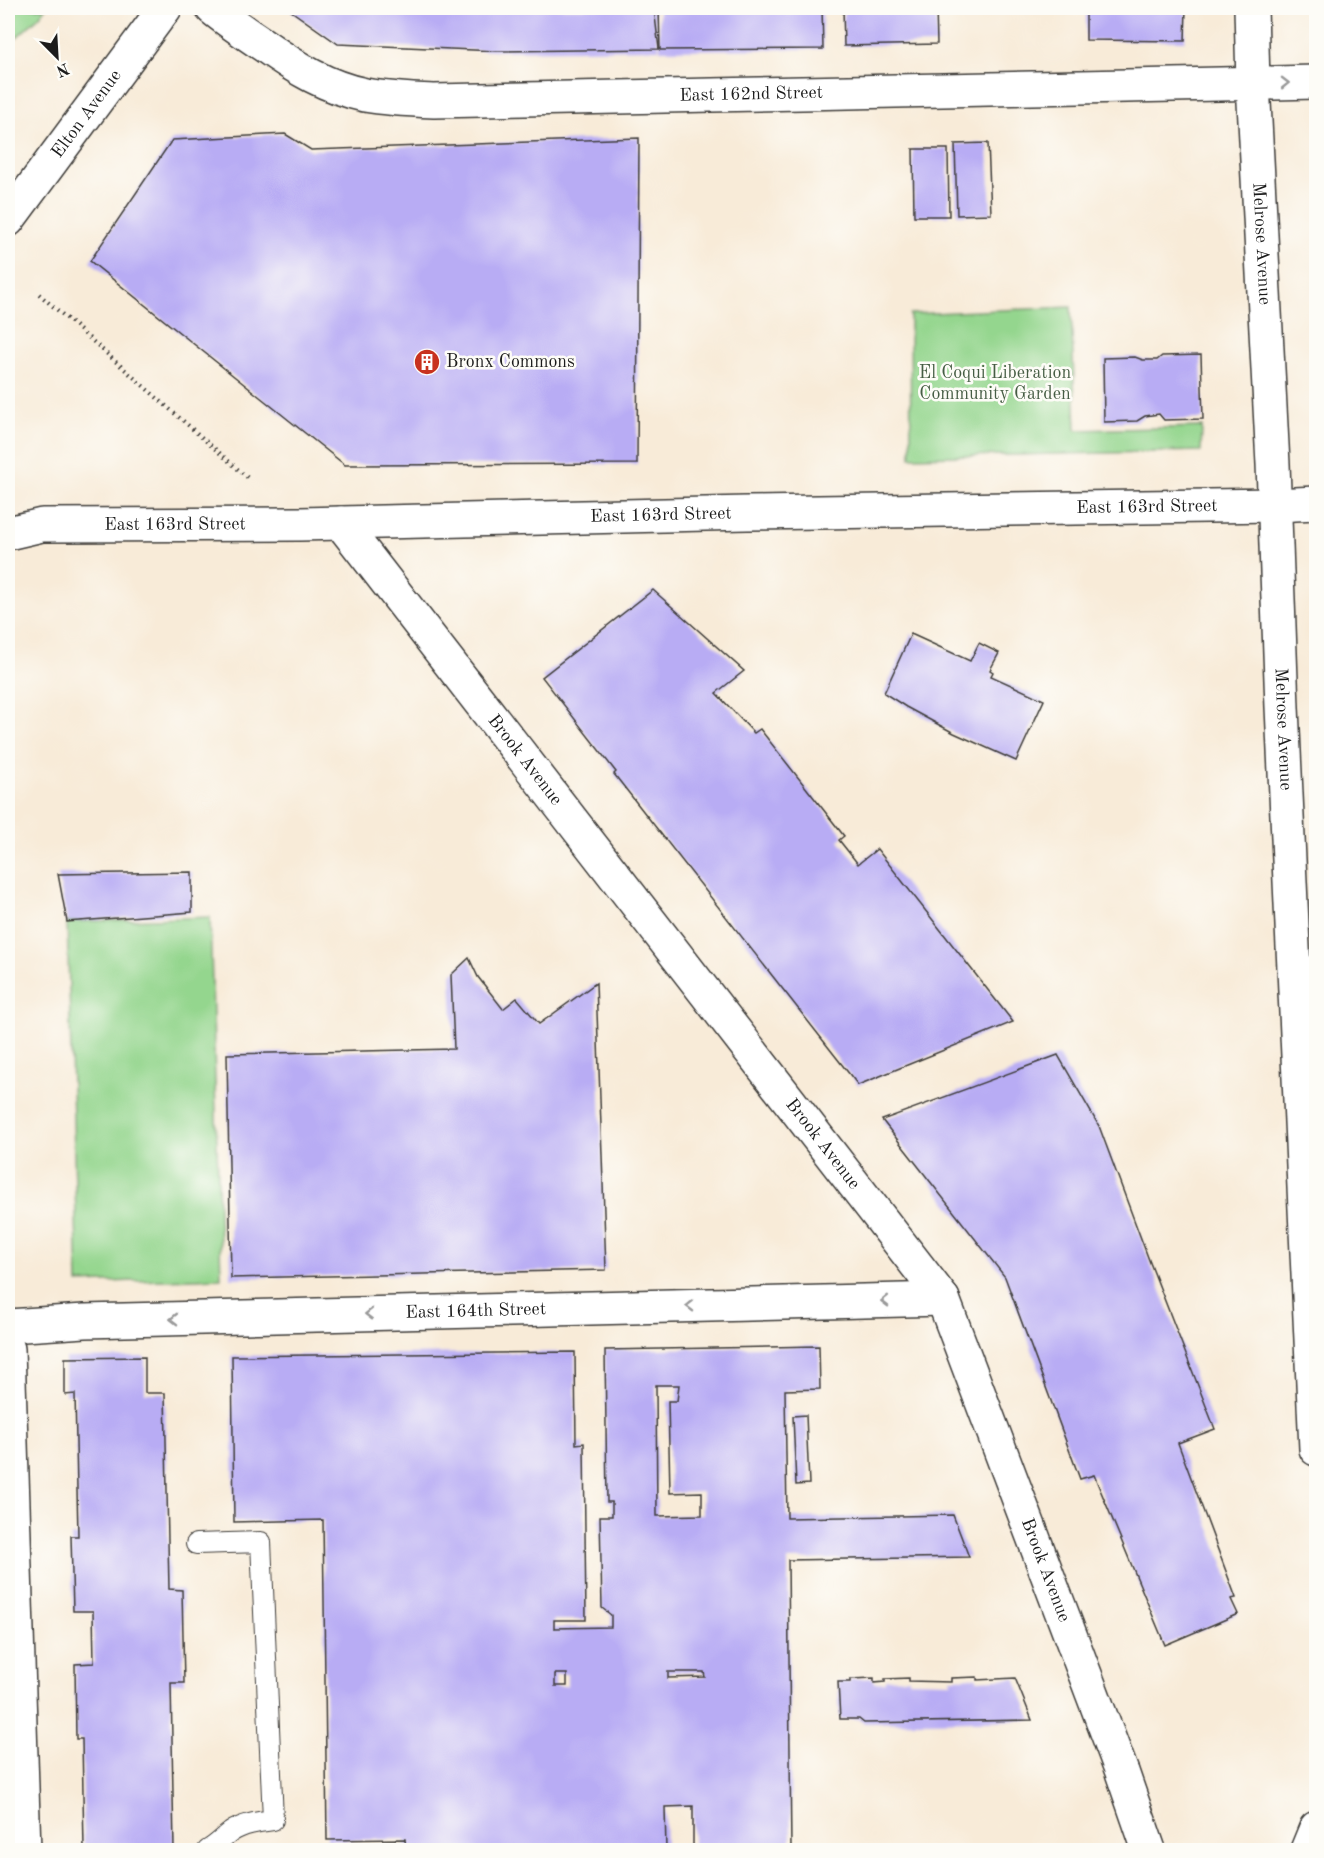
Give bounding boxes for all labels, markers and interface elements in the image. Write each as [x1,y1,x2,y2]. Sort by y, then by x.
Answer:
north arrow [27,27,87,87]
text: N [53,59,71,79]
street label: Elton Avenue [48,67,125,161]
one-way arrow [1280,77,1289,89]
street label: East 162nd Street [679,84,823,105]
street label: Melrose Avenue [1249,182,1274,306]
building icon: Bronx Commons [412,347,442,377]
place label: Bronx Commons [446,353,575,371]
park label: El Coqui Liberation Community Garden [919,364,1071,403]
street label: East 163rd Street [1076,497,1218,517]
street label: East 163rd Street [590,504,732,526]
street label: East 163rd Street [104,515,246,534]
street label: Melrose Avenue [1272,668,1295,791]
street label: Brook Avenue [484,711,566,809]
street label: Brook Avenue [782,1095,863,1193]
one-way arrow [880,1294,889,1307]
one-way arrow [685,1299,694,1312]
street label: East 164th Street [405,1300,546,1322]
one-way arrow [364,1308,373,1320]
one-way arrow [169,1312,178,1325]
street label: Brook Avenue [1018,1516,1073,1624]

